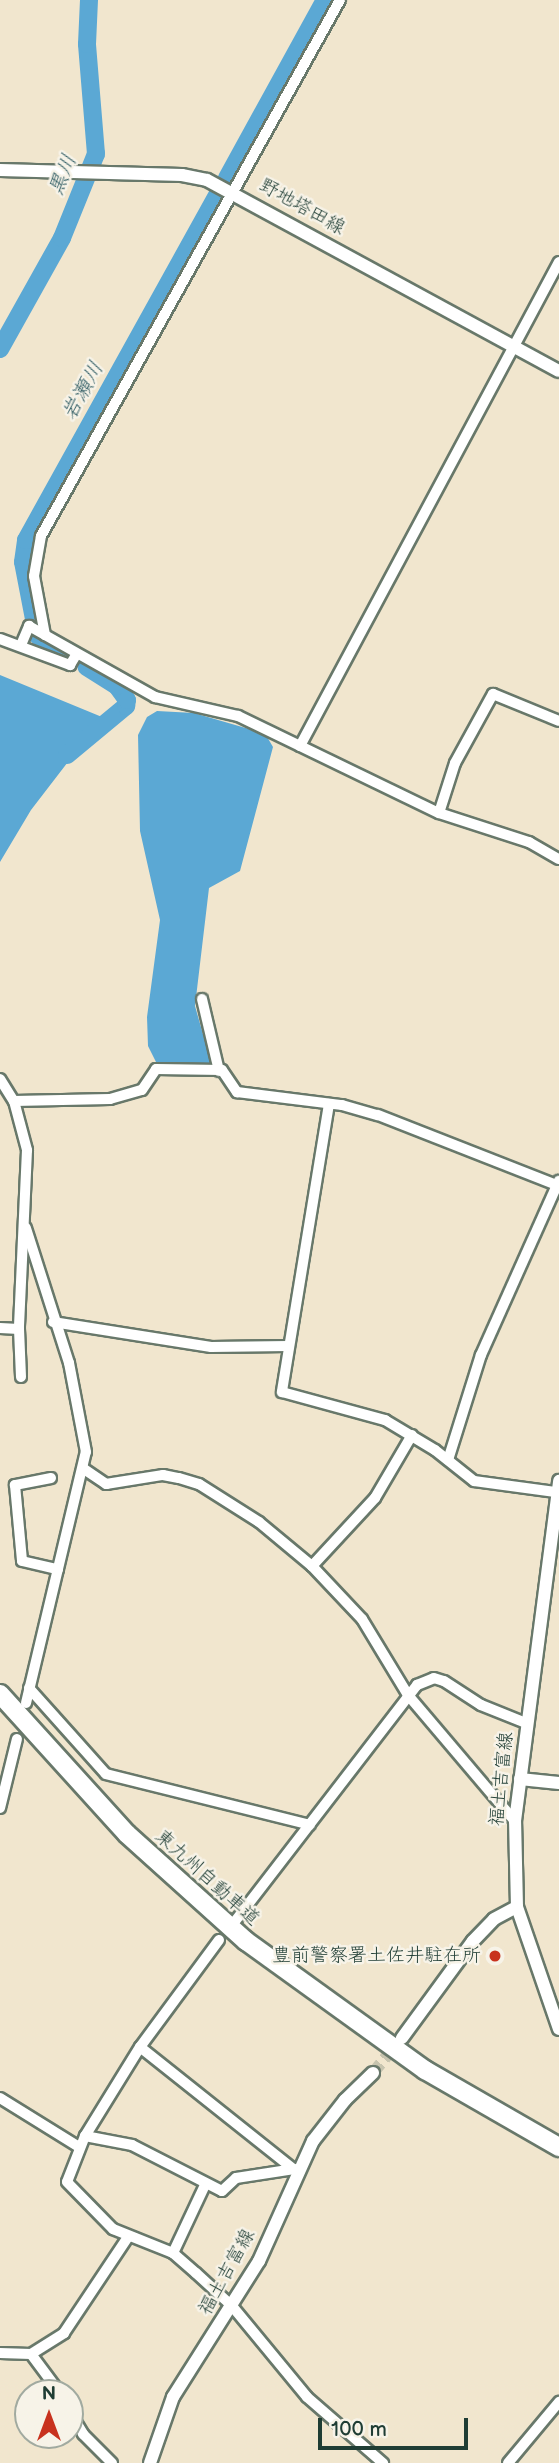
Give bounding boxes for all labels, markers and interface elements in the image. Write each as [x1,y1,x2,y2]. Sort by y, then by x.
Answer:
water label: 黒川 [43,151,83,199]
street label: 野地塔田線 [255,174,349,240]
water label: 岩瀬川 [57,357,109,425]
street label: 福土吉富線 [486,1731,518,1827]
street label: 東九州自動車道 [150,1825,264,1931]
place label: 豊前警察署土佐井駐在所 [272,1945,481,1967]
marker: 豊前警察署土佐井駐在所 [487,1948,503,1964]
street label: 福土吉富線 [194,2225,260,2319]
north arrow [14,2379,84,2449]
text: N [42,2383,56,2406]
scale bar [321,2404,472,2448]
text: 100 m [331,2417,387,2442]

